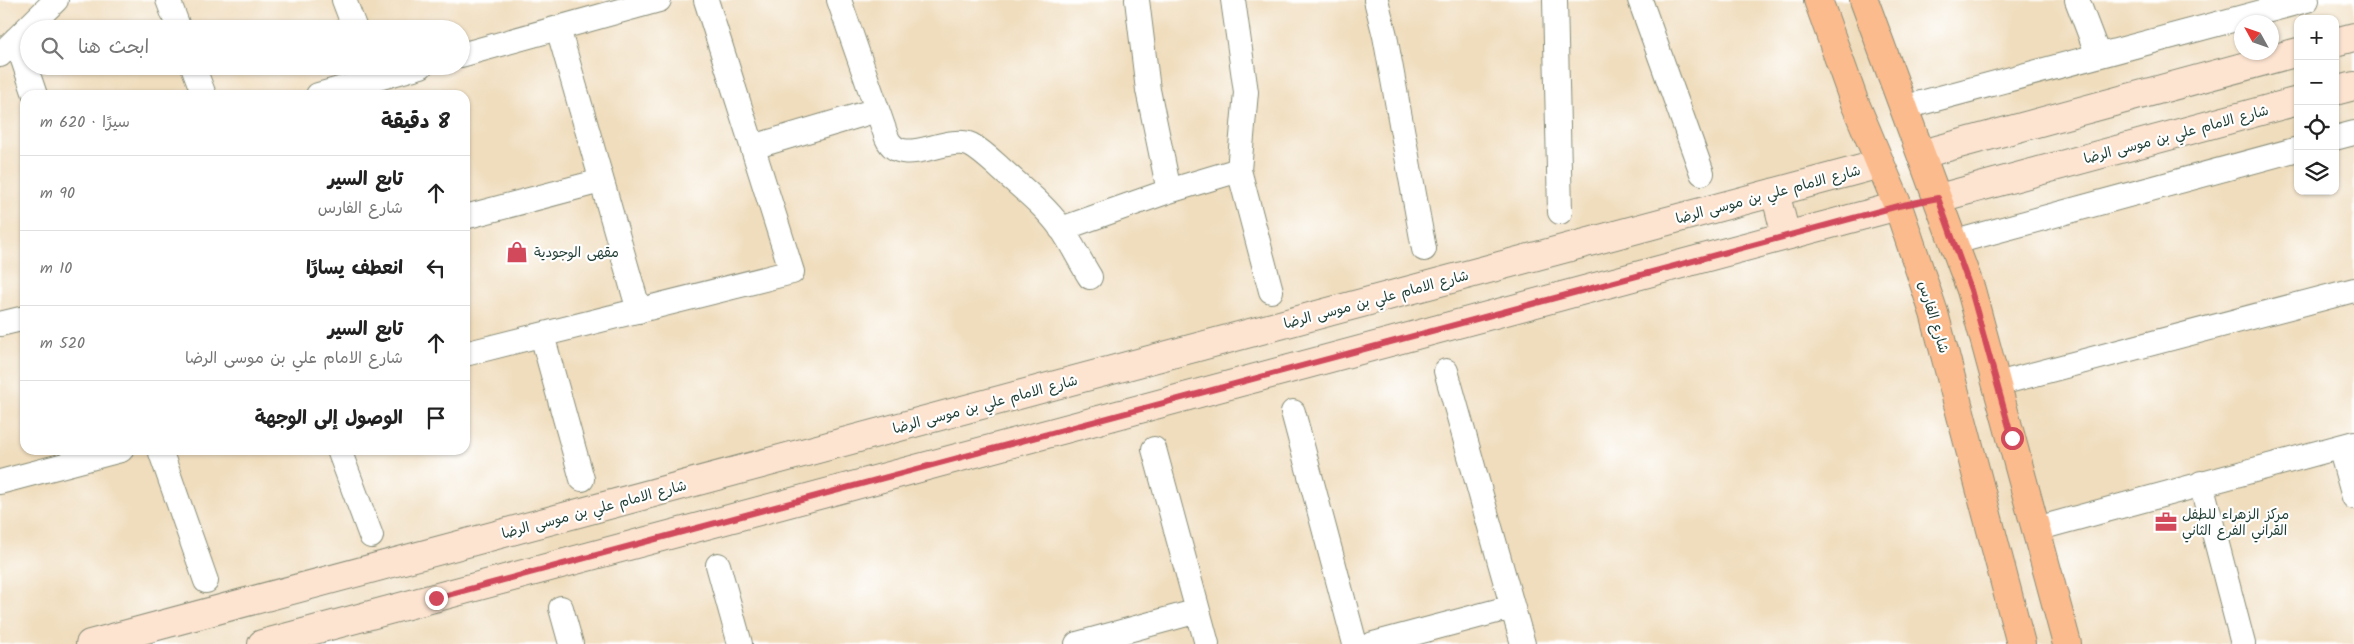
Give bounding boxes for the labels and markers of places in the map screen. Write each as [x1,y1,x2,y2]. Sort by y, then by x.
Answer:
shop icon: مقهى الوجودية [504,239,530,265]
place label: مقهى الوجودية [534,242,619,264]
place label: مركز الزهراء للطفل القراني الفرع الثاني [2182,504,2289,543]
office icon: مركز الزهراء للطفل القراني الفرع الثاني [2153,509,2179,535]

